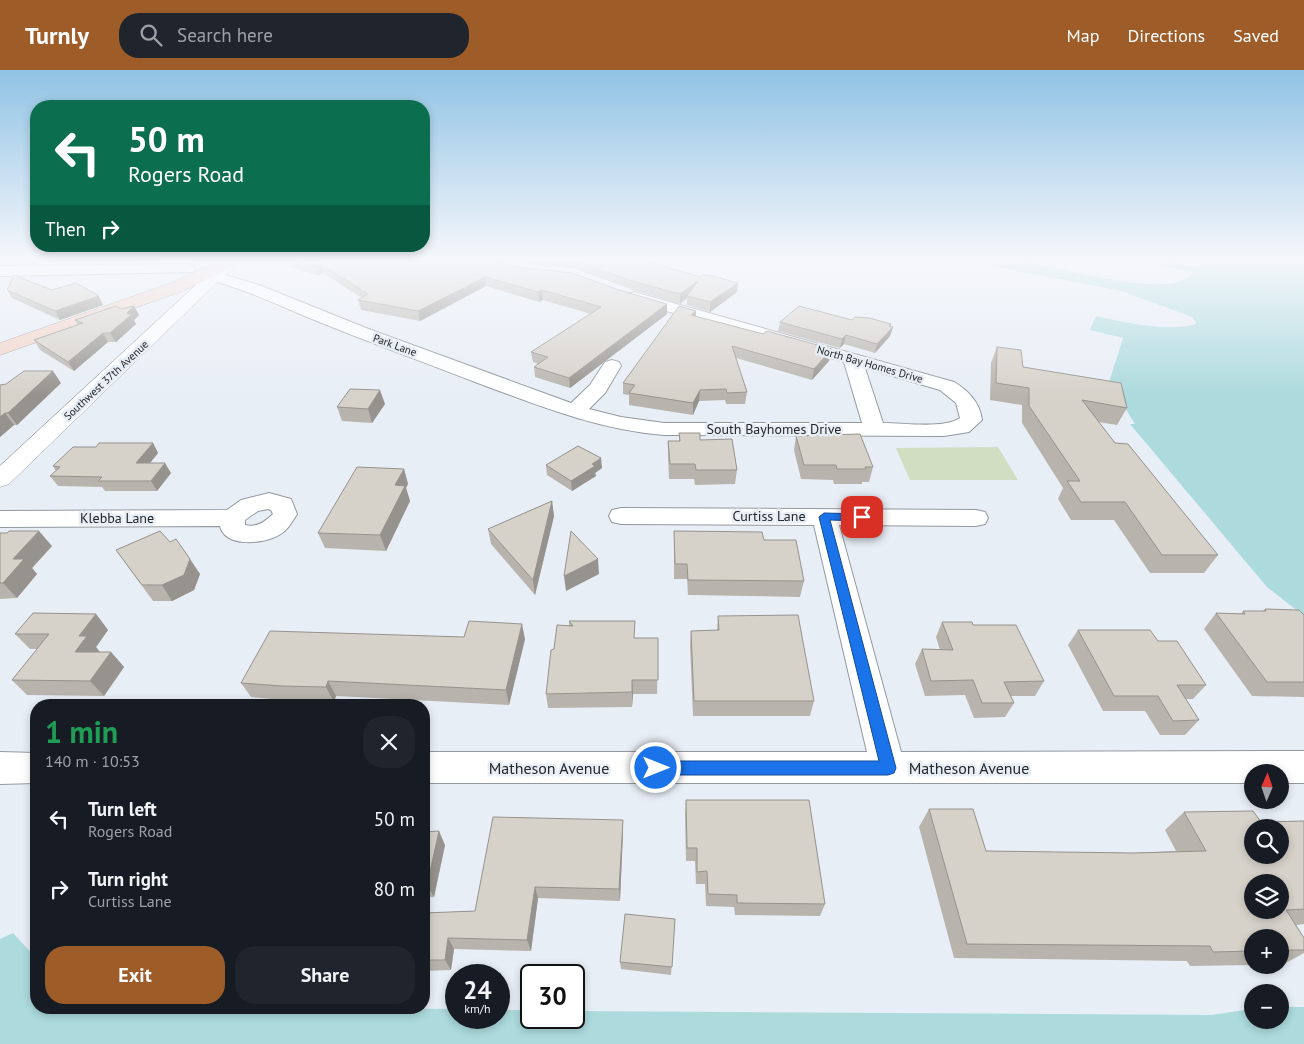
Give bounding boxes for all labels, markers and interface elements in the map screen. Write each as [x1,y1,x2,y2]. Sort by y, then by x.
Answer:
search box [119,13,469,58]
text: Turnly [25,20,89,51]
icon: search [137,21,165,49]
text: Search here [177,23,273,47]
text: Map [1067,24,1099,47]
text: Directions [1127,24,1205,47]
text: Saved [1233,24,1279,47]
text: 50 m [128,116,205,162]
icon: left [45,120,110,185]
text: Rogers Road [128,160,244,188]
icon: right [96,215,124,243]
text: Then [45,217,86,241]
street label: Park Lane [371,331,419,359]
street label: Southwest 37th Avenue [61,337,152,423]
street label: North Bay Homes Drive [815,342,925,386]
street label: South Bayhomes Drive [707,420,841,438]
pin [841,496,883,538]
icon: arrive [848,503,876,531]
street label: Curtiss Lane [732,507,806,525]
street label: Klebba Lane [80,509,154,527]
text: 1 min [45,712,118,751]
button: close [363,716,415,768]
position arrow [629,741,681,793]
text: 140 m · 10:53 [45,751,140,771]
street label: Matheson Avenue [489,758,609,778]
street label: Matheson Avenue [909,758,1029,778]
north arrow [1244,764,1289,809]
map controls [1244,764,1289,1029]
text: Turn left [88,797,157,821]
icon: left [45,805,73,833]
text: 50 m [374,807,415,831]
button: search [1244,819,1289,864]
text: Rogers Road [88,821,172,841]
text: Turn right [88,867,168,891]
button: layers [1244,874,1289,919]
icon: right [45,875,73,903]
text: 80 m [374,877,415,901]
text: Curtiss Lane [88,891,172,911]
button: + [1244,929,1289,974]
button: Exit [45,946,225,1004]
button: Share [235,946,415,1004]
speed limit sign: 30 [520,964,585,1029]
text: 24 [463,974,492,1006]
button: − [1244,984,1289,1029]
text: km/h [464,1001,491,1016]

